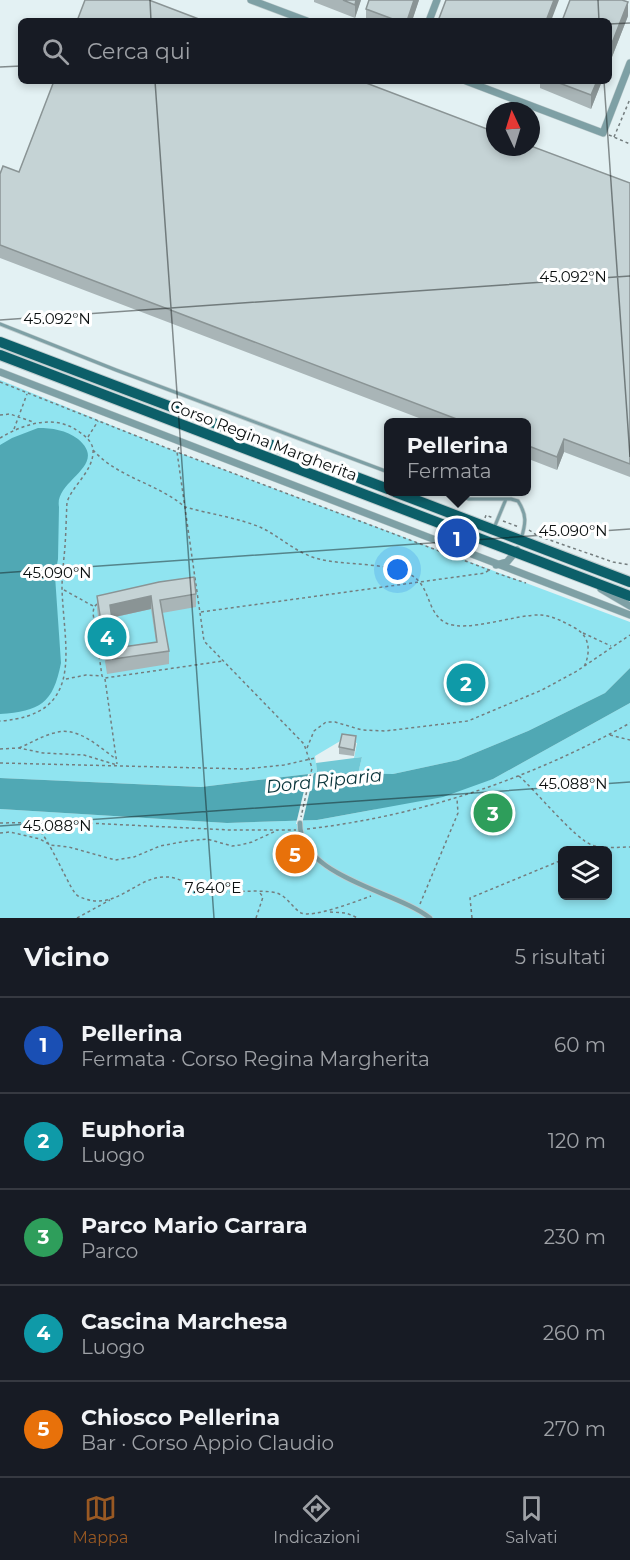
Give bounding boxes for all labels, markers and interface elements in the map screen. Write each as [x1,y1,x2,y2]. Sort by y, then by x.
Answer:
search box [18,18,612,84]
icon: search [39,35,72,68]
text: Cerca qui [87,38,191,65]
north arrow [486,102,540,156]
text: 45.092°N [539,267,607,286]
text: 45.092°N [23,309,91,328]
street label: Corso Regina Margherita [168,396,360,485]
popup [384,418,531,496]
text: Pellerina [407,432,508,459]
text: Fermata [407,459,491,483]
pin: 1 [438,516,476,560]
text: 45.090°N [539,521,607,540]
your location [383,555,412,584]
text: 45.090°N [23,563,91,582]
pin: 4 [88,614,126,660]
pin: 2 [446,660,486,706]
water label: Dora Riparia [265,764,383,798]
text: 45.088°N [539,774,607,793]
pin: 3 [474,790,512,836]
text: 45.088°N [23,816,91,835]
pin: 5 [276,832,314,876]
map controls [558,846,612,900]
button: layers [558,846,612,900]
text: 7.640°E [185,878,241,897]
text: Vicino [24,941,109,973]
text: 5 risultati [515,945,606,969]
text: Pellerina [81,1020,183,1047]
text: 1 [40,1033,47,1057]
text: 60 m [554,1033,606,1057]
text: Fermata · Corso Regina Margherita [81,1047,430,1071]
text: Euphoria [81,1116,185,1143]
text: 2 [38,1129,49,1153]
text: 120 m [548,1129,606,1153]
text: Luogo [81,1143,145,1167]
text: Parco Mario Carrara [81,1212,308,1239]
text: 3 [38,1225,49,1249]
text: 230 m [544,1225,606,1249]
text: Parco [81,1239,138,1263]
text: Cascina Marchesa [81,1308,288,1335]
text: 4 [37,1321,50,1345]
text: 260 m [543,1321,606,1345]
text: Luogo [81,1335,145,1359]
text: Chiosco Pellerina [81,1404,280,1431]
text: 5 [38,1417,49,1441]
text: 270 m [544,1417,606,1441]
text: Bar · Corso Appio Claudio [81,1431,334,1455]
tab: Mappa [73,1492,128,1547]
tab: Indicazioni [273,1492,360,1547]
tab: Salvati [505,1492,557,1547]

